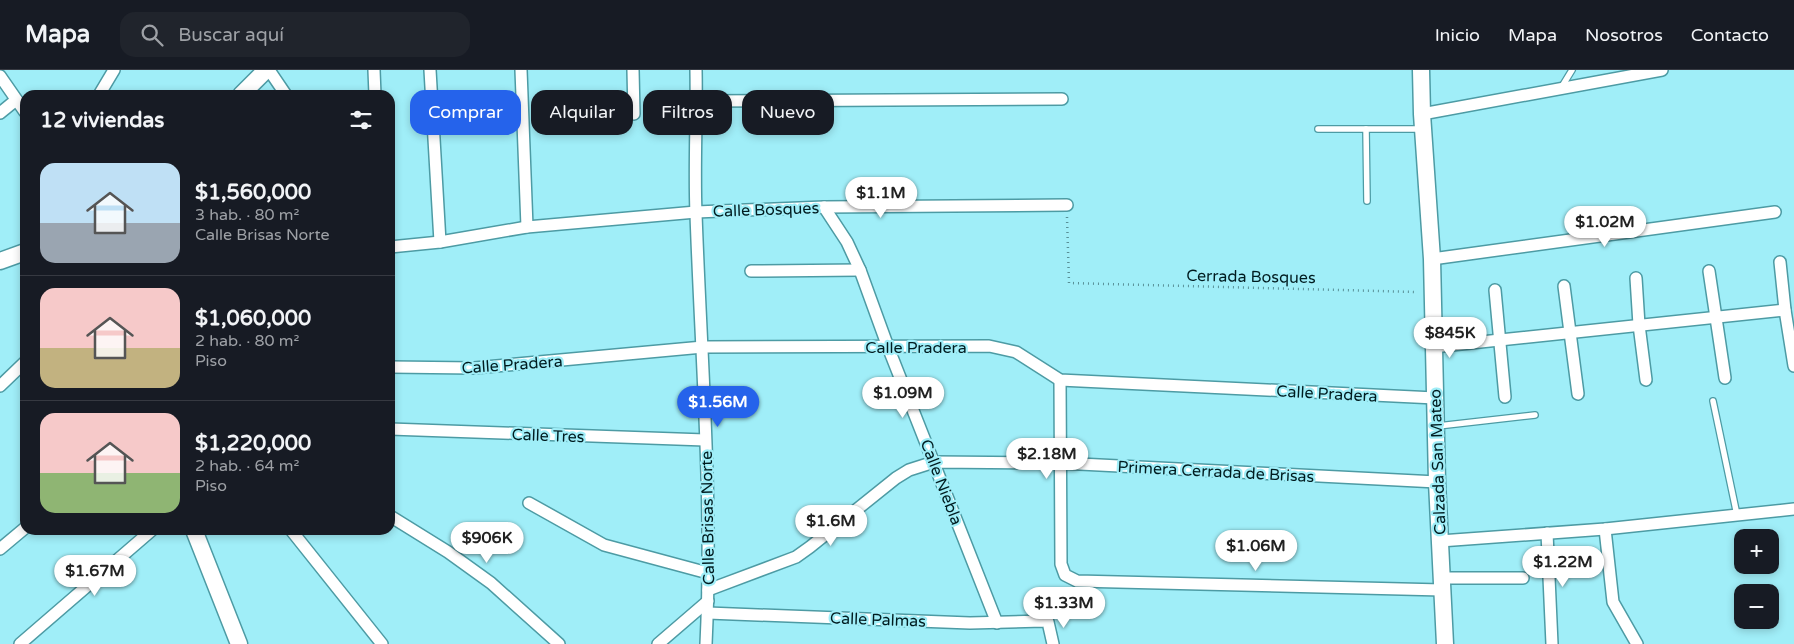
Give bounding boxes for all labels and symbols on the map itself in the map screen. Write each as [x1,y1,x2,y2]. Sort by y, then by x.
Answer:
pin: $1.1M [846,176,916,219]
street label: Calle Bosques [713,198,819,222]
pin: $1.02M [1564,206,1646,248]
street label: Cerrada Bosques [1186,266,1316,288]
pin: $845K [1415,316,1485,359]
street label: Calle Pradera [865,338,967,358]
street label: Calle Pradera [461,351,563,379]
pin: $1.09M [862,376,944,419]
street label: Calle Pradera [1276,381,1378,407]
pin: $1.56M [677,386,759,428]
street label: Calzada San Mateo [1425,389,1451,535]
street label: Calle Tres [511,425,585,447]
street label: Calle Niebla [916,437,967,528]
pin: $2.18M [1006,438,1088,480]
street label: Calle Brisas Norte [697,451,719,585]
street label: Primera Cerrada de Brisas [1117,457,1315,487]
pin: $1.6M [796,504,866,547]
pin: $906K [452,522,522,564]
pin: $1.06M [1215,530,1297,572]
pin: $1.22M [1522,546,1604,588]
pin: $1.67M [54,554,136,597]
pin: $1.33M [1023,586,1105,629]
street label: Calle Palmas [830,608,926,632]

